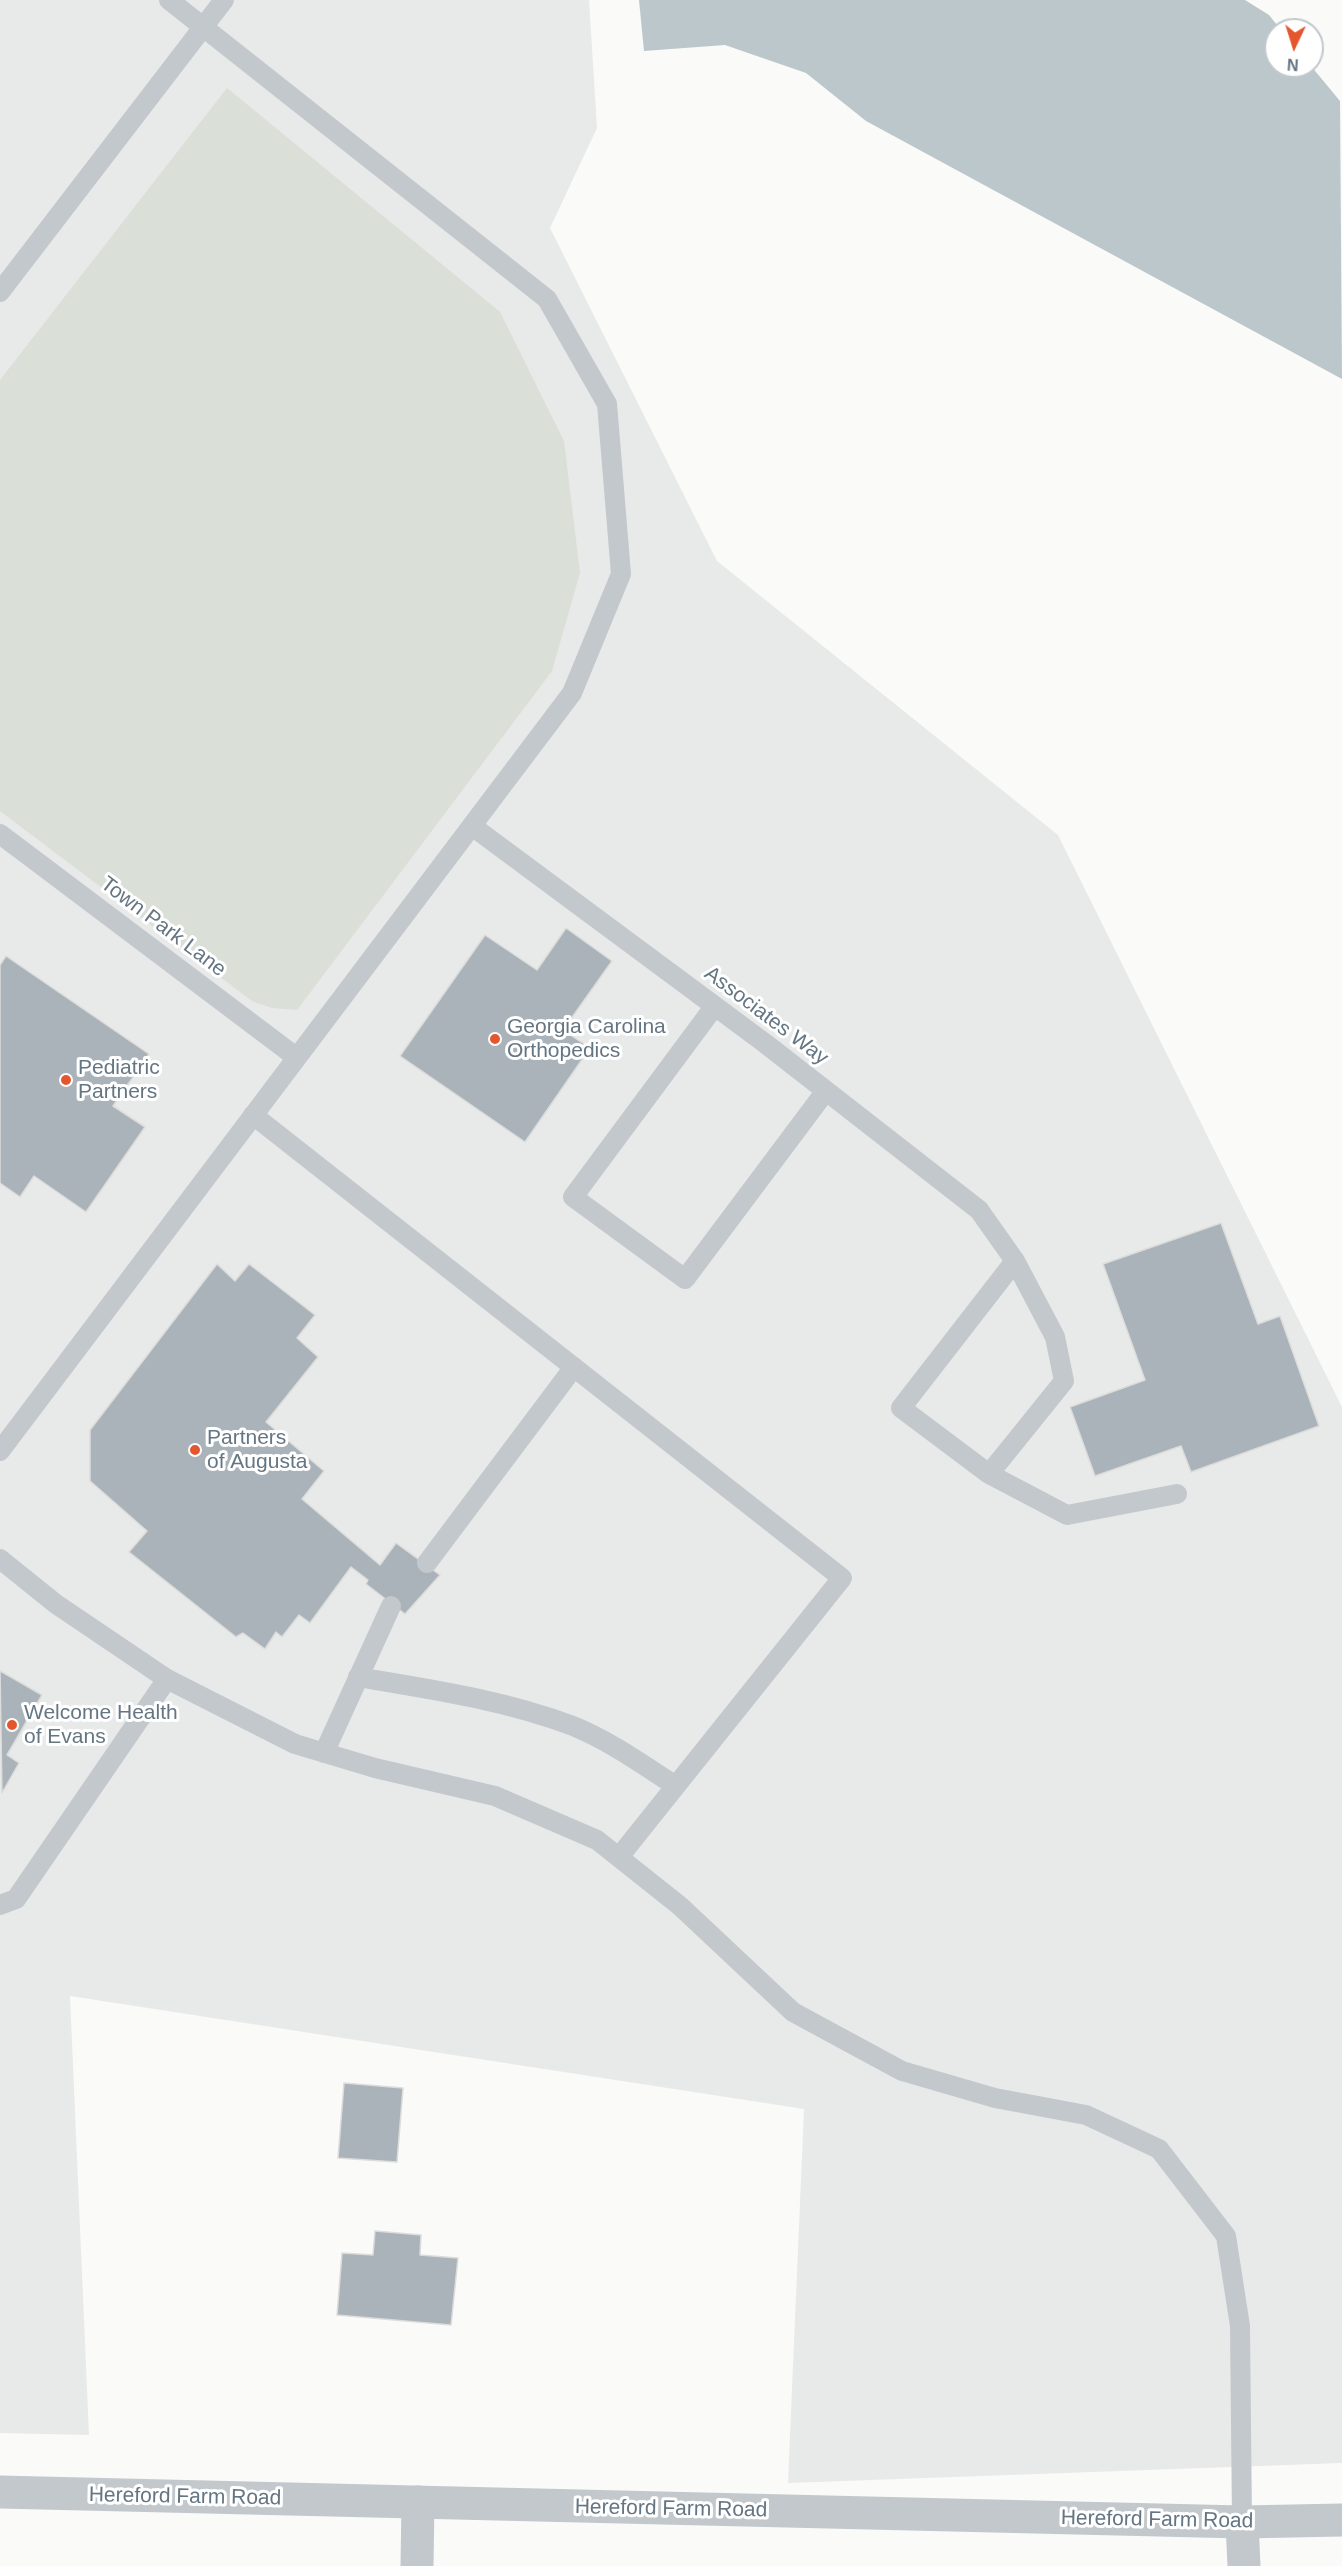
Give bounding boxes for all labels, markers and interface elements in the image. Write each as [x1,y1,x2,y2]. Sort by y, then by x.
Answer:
north arrow [1264,18,1324,78]
text: N [1286,56,1299,73]
street label: Town Park Lane [95,872,231,982]
street label: Associates Way [699,961,833,1071]
place label: Georgia Carolina Orthopedics [507,1014,666,1064]
marker: Georgia Carolina Orthopedics [488,1032,502,1046]
place label: Pediatric Partners [78,1055,160,1105]
marker: Pediatric Partners [59,1073,73,1087]
place label: Partners of Augusta [207,1425,307,1475]
marker: Partners of Augusta [188,1443,202,1457]
place label: Welcome Health of Evans [24,1700,178,1750]
marker: Welcome Health of Evans [5,1718,19,1732]
street label: Hereford Farm Road [89,2483,281,2511]
street label: Hereford Farm Road [575,2495,767,2523]
street label: Hereford Farm Road [1061,2506,1253,2534]

